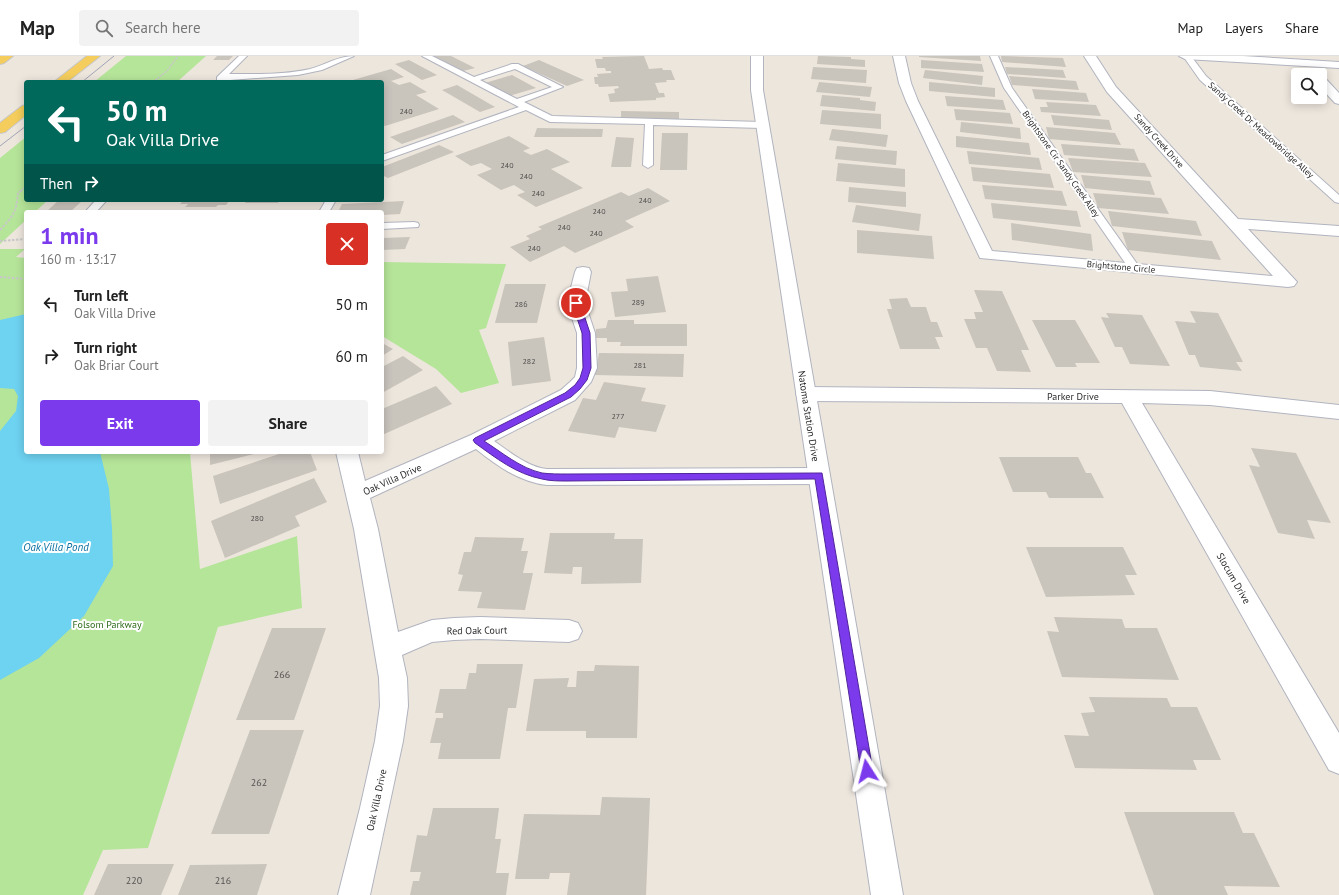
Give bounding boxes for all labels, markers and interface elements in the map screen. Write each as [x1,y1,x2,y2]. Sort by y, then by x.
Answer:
search box [79,10,359,46]
text: Map [20,16,55,40]
icon: search [93,17,115,39]
text: Search here [125,18,201,37]
text: Map [1177,19,1203,37]
text: Layers [1225,19,1263,37]
text: Share [1285,19,1319,37]
map controls [1291,68,1327,104]
button: search [1291,68,1327,104]
street label: Sandy Creek Dr Meadowbridge Alley [1206,79,1317,181]
text: 50 m [106,92,167,129]
icon: left [40,96,92,148]
house number: 240 [399,106,413,116]
street label: Brightstone Cir Sandy Creek Alley [1020,108,1103,220]
street label: Sandy Creek Drive [1132,111,1187,170]
text: Oak Villa Drive [106,128,219,151]
house number: 240 [500,160,514,170]
house number: 240 [519,171,533,181]
icon: right [80,172,102,194]
text: Then [40,174,72,193]
house number: 240 [531,188,545,198]
house number: 240 [638,195,652,205]
house number: 240 [592,206,606,216]
text: 1 min [40,220,99,251]
house number: 240 [557,222,571,232]
button: close [326,223,368,265]
house number: 240 [589,228,603,238]
house number: 240 [527,243,541,253]
text: 160 m · 13:17 [40,251,117,268]
street label: Brightstone Circle [1086,258,1156,275]
text: Turn left [74,286,128,305]
pin [559,286,593,320]
icon: arrive [565,292,587,314]
icon: left [40,293,62,315]
text: 50 m [335,295,368,314]
house number: 289 [631,297,645,307]
house number: 286 [514,299,528,309]
text: Oak Villa Drive [74,305,156,322]
text: Turn right [74,338,137,357]
icon: right [40,345,62,367]
text: 60 m [335,347,368,366]
house number: 282 [522,356,536,366]
text: Oak Briar Court [74,357,159,374]
house number: 281 [633,360,647,370]
street label: Natoma Station Drive [795,370,822,462]
street label: Parker Drive [1047,390,1099,403]
button: Exit [40,400,200,446]
button: Share [208,400,368,446]
house number: 277 [611,411,625,421]
street label: Oak Villa Drive [361,461,424,498]
house number: 280 [250,513,264,523]
water label: Oak Villa Pond [23,540,89,554]
street label: Slocum Drive [1214,550,1253,606]
park label: Folsom Parkway [72,618,142,631]
street label: Red Oak Court [447,623,508,638]
house number: 266 [274,668,290,681]
position arrow [846,750,888,792]
street label: Oak Villa Drive [364,768,389,832]
house number: 262 [251,776,267,789]
house number: 220 [126,874,143,887]
house number: 216 [215,874,231,887]

